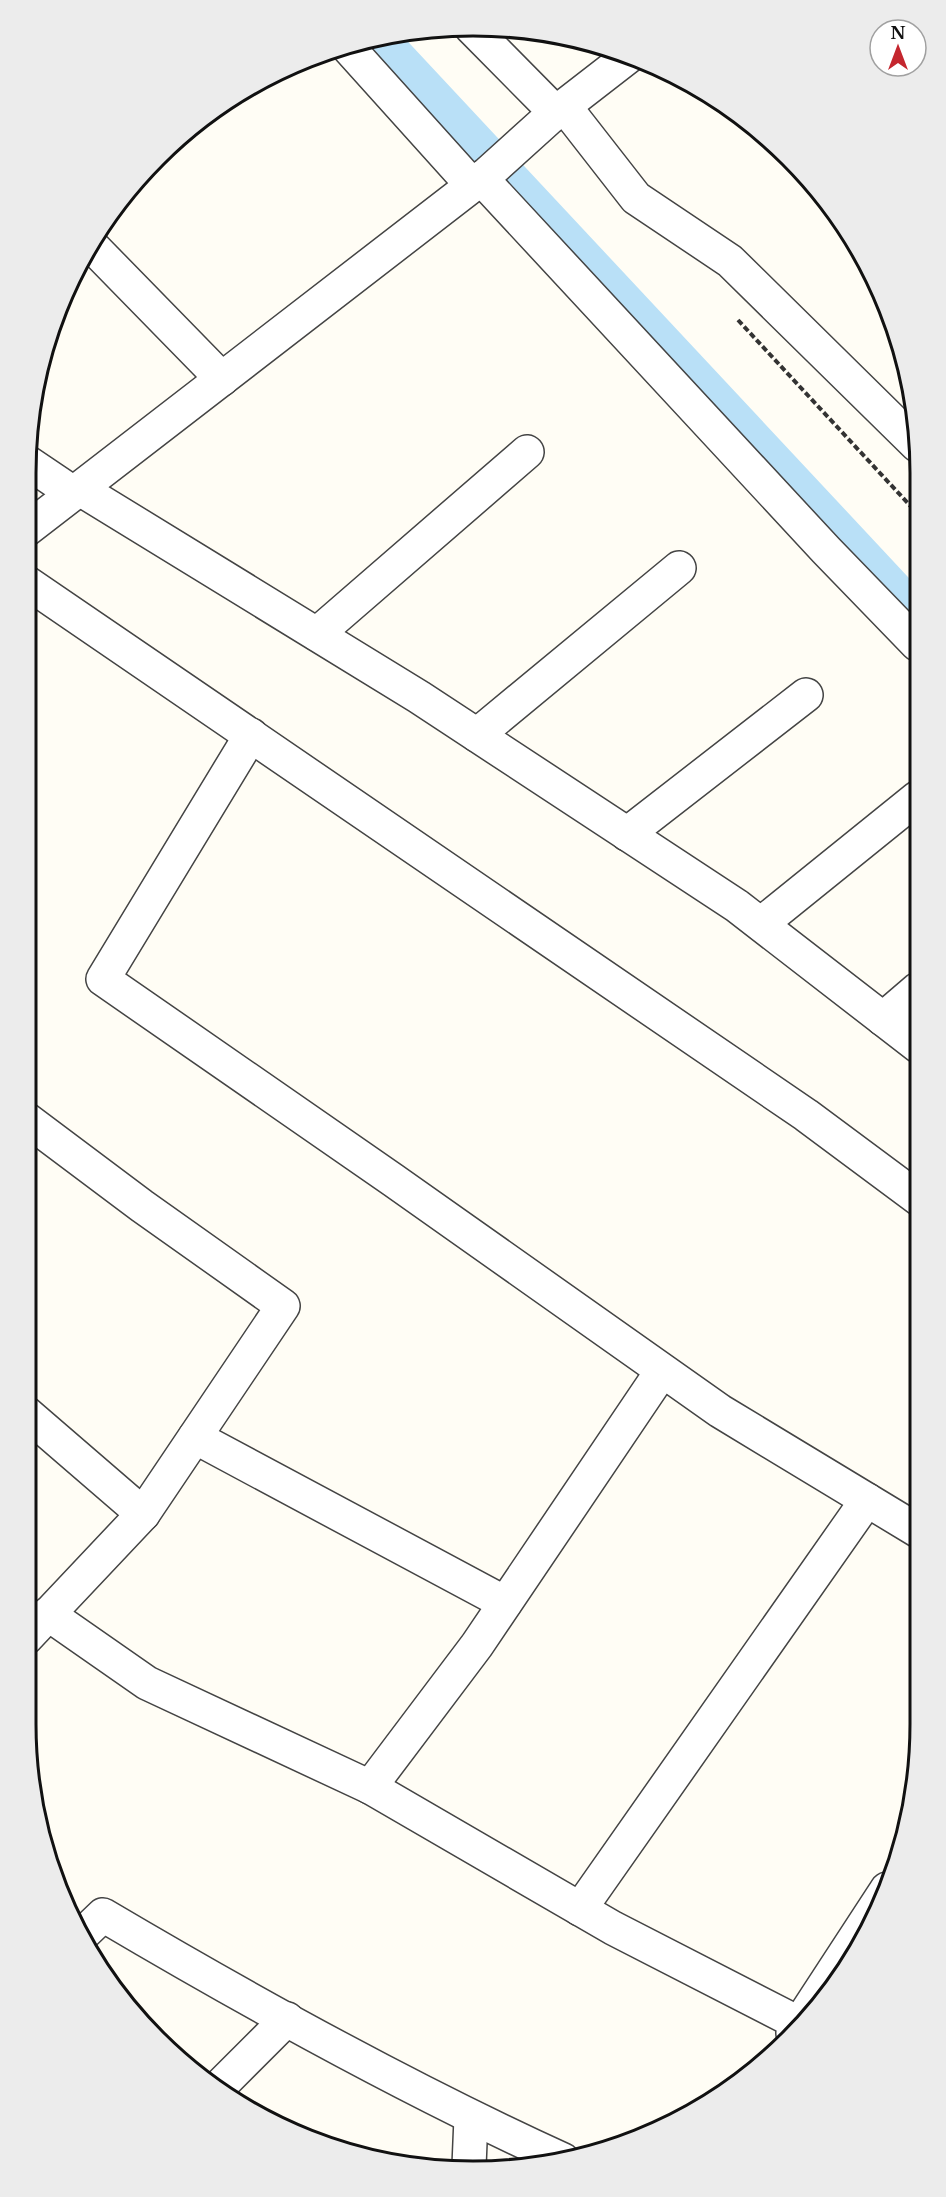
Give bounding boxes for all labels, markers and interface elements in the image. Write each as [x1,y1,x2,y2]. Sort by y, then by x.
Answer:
north arrow [868,18,928,78]
text: N [890,23,906,43]

